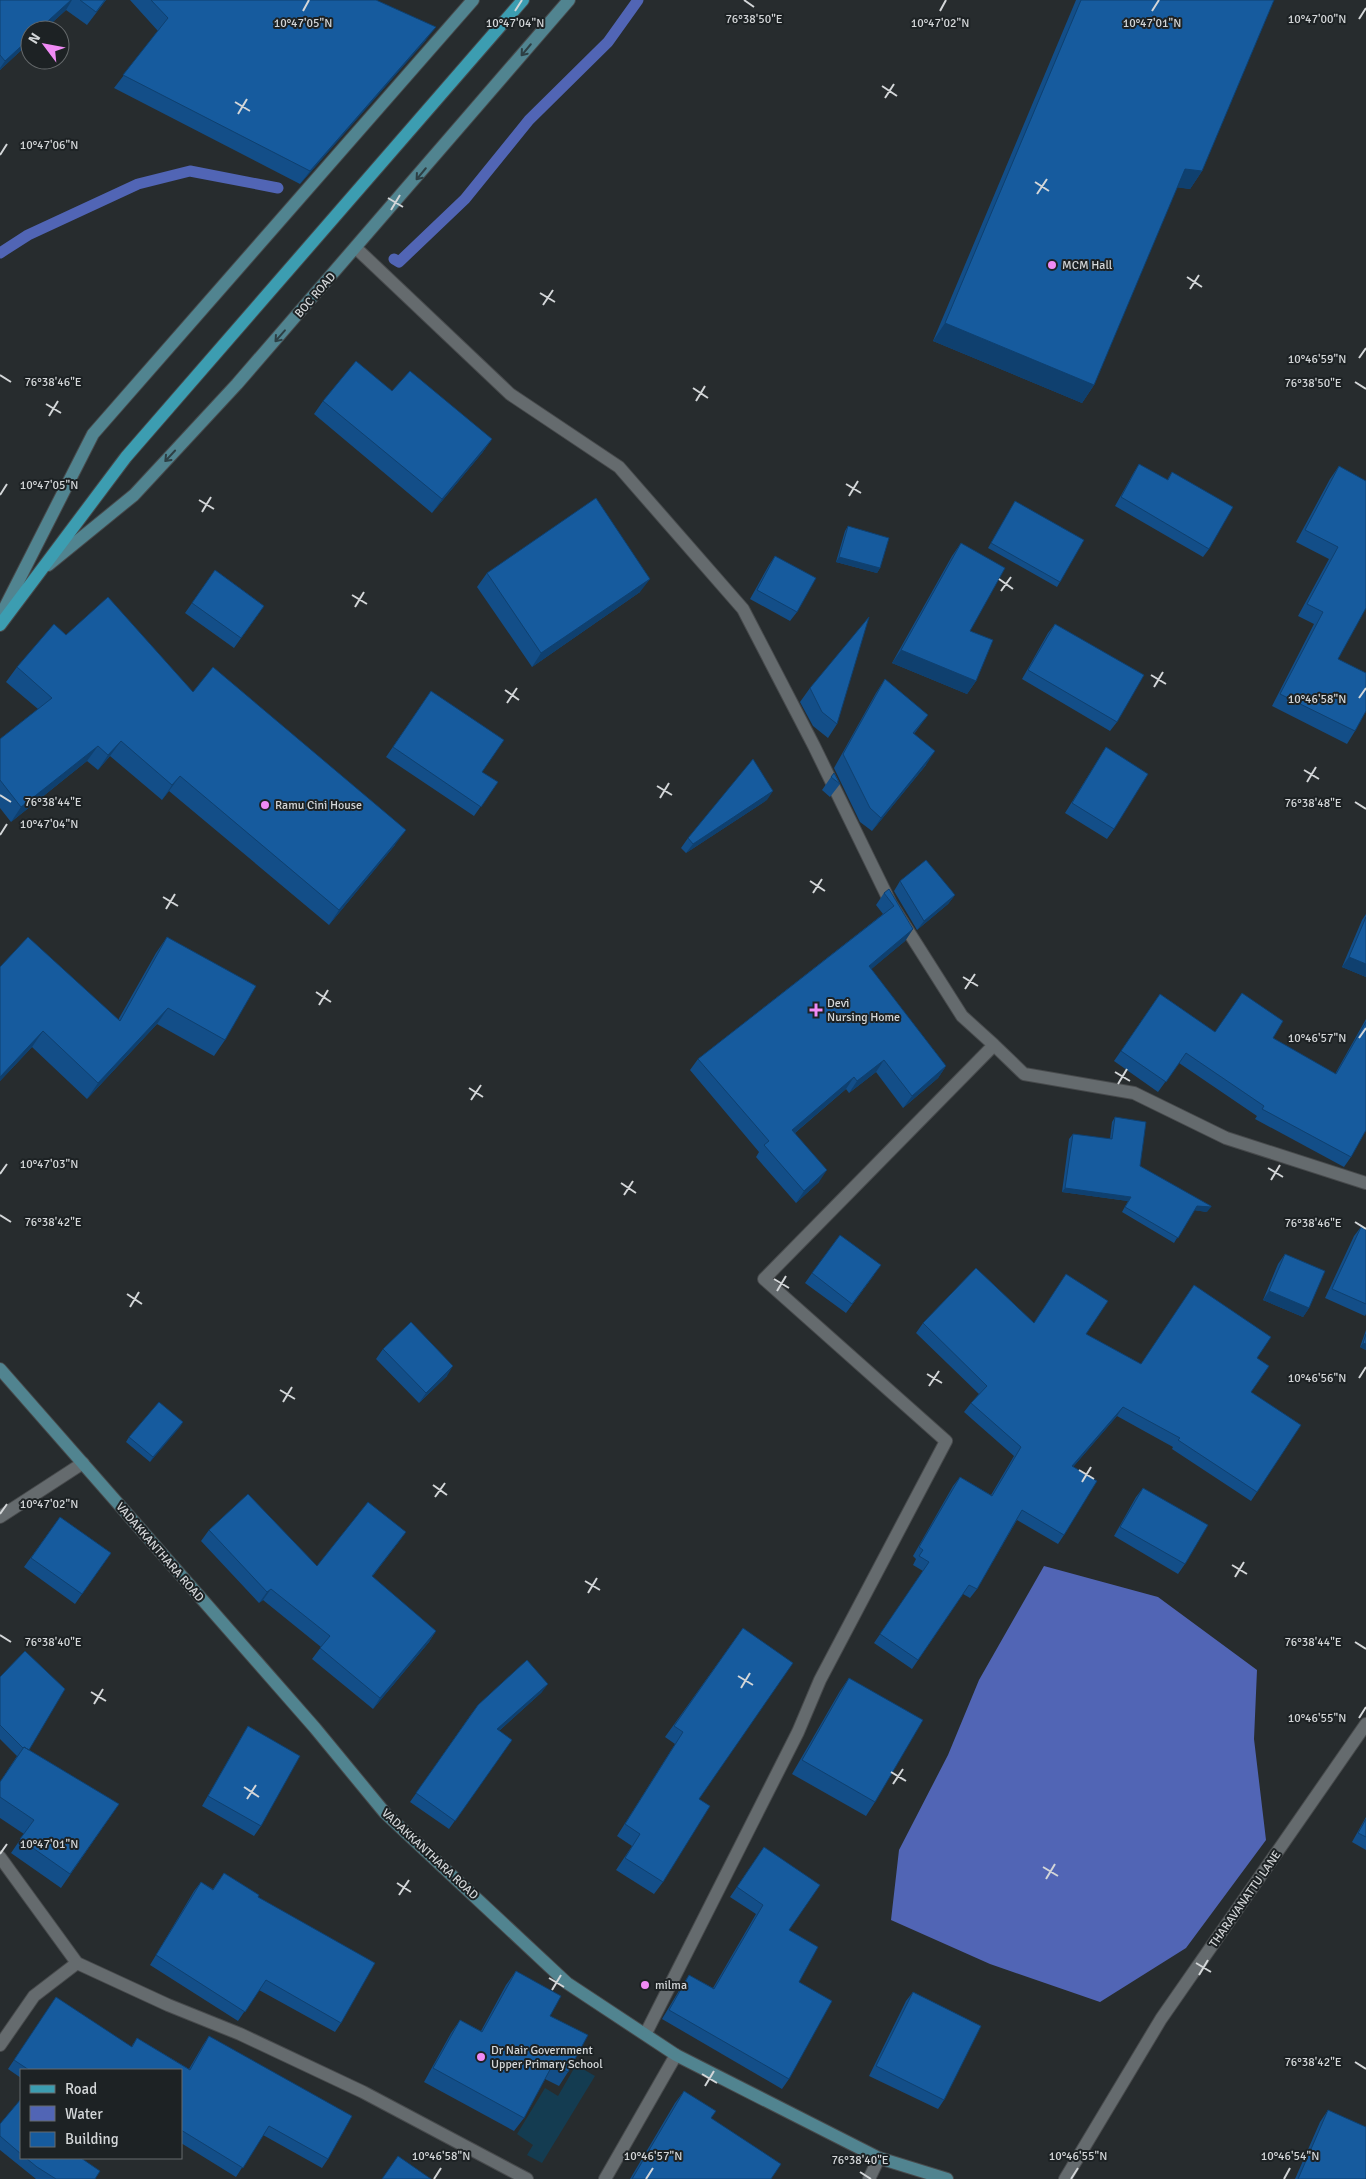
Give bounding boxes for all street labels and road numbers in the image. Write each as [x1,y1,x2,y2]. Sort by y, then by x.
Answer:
street label: BOC ROAD [292,270,339,321]
street label: VADAKKANTHARA ROAD [112,1500,207,1605]
street label: VADAKKANTHARA ROAD [378,1806,481,1903]
street label: THARAVANATTU LANE [1206,1848,1285,1951]

